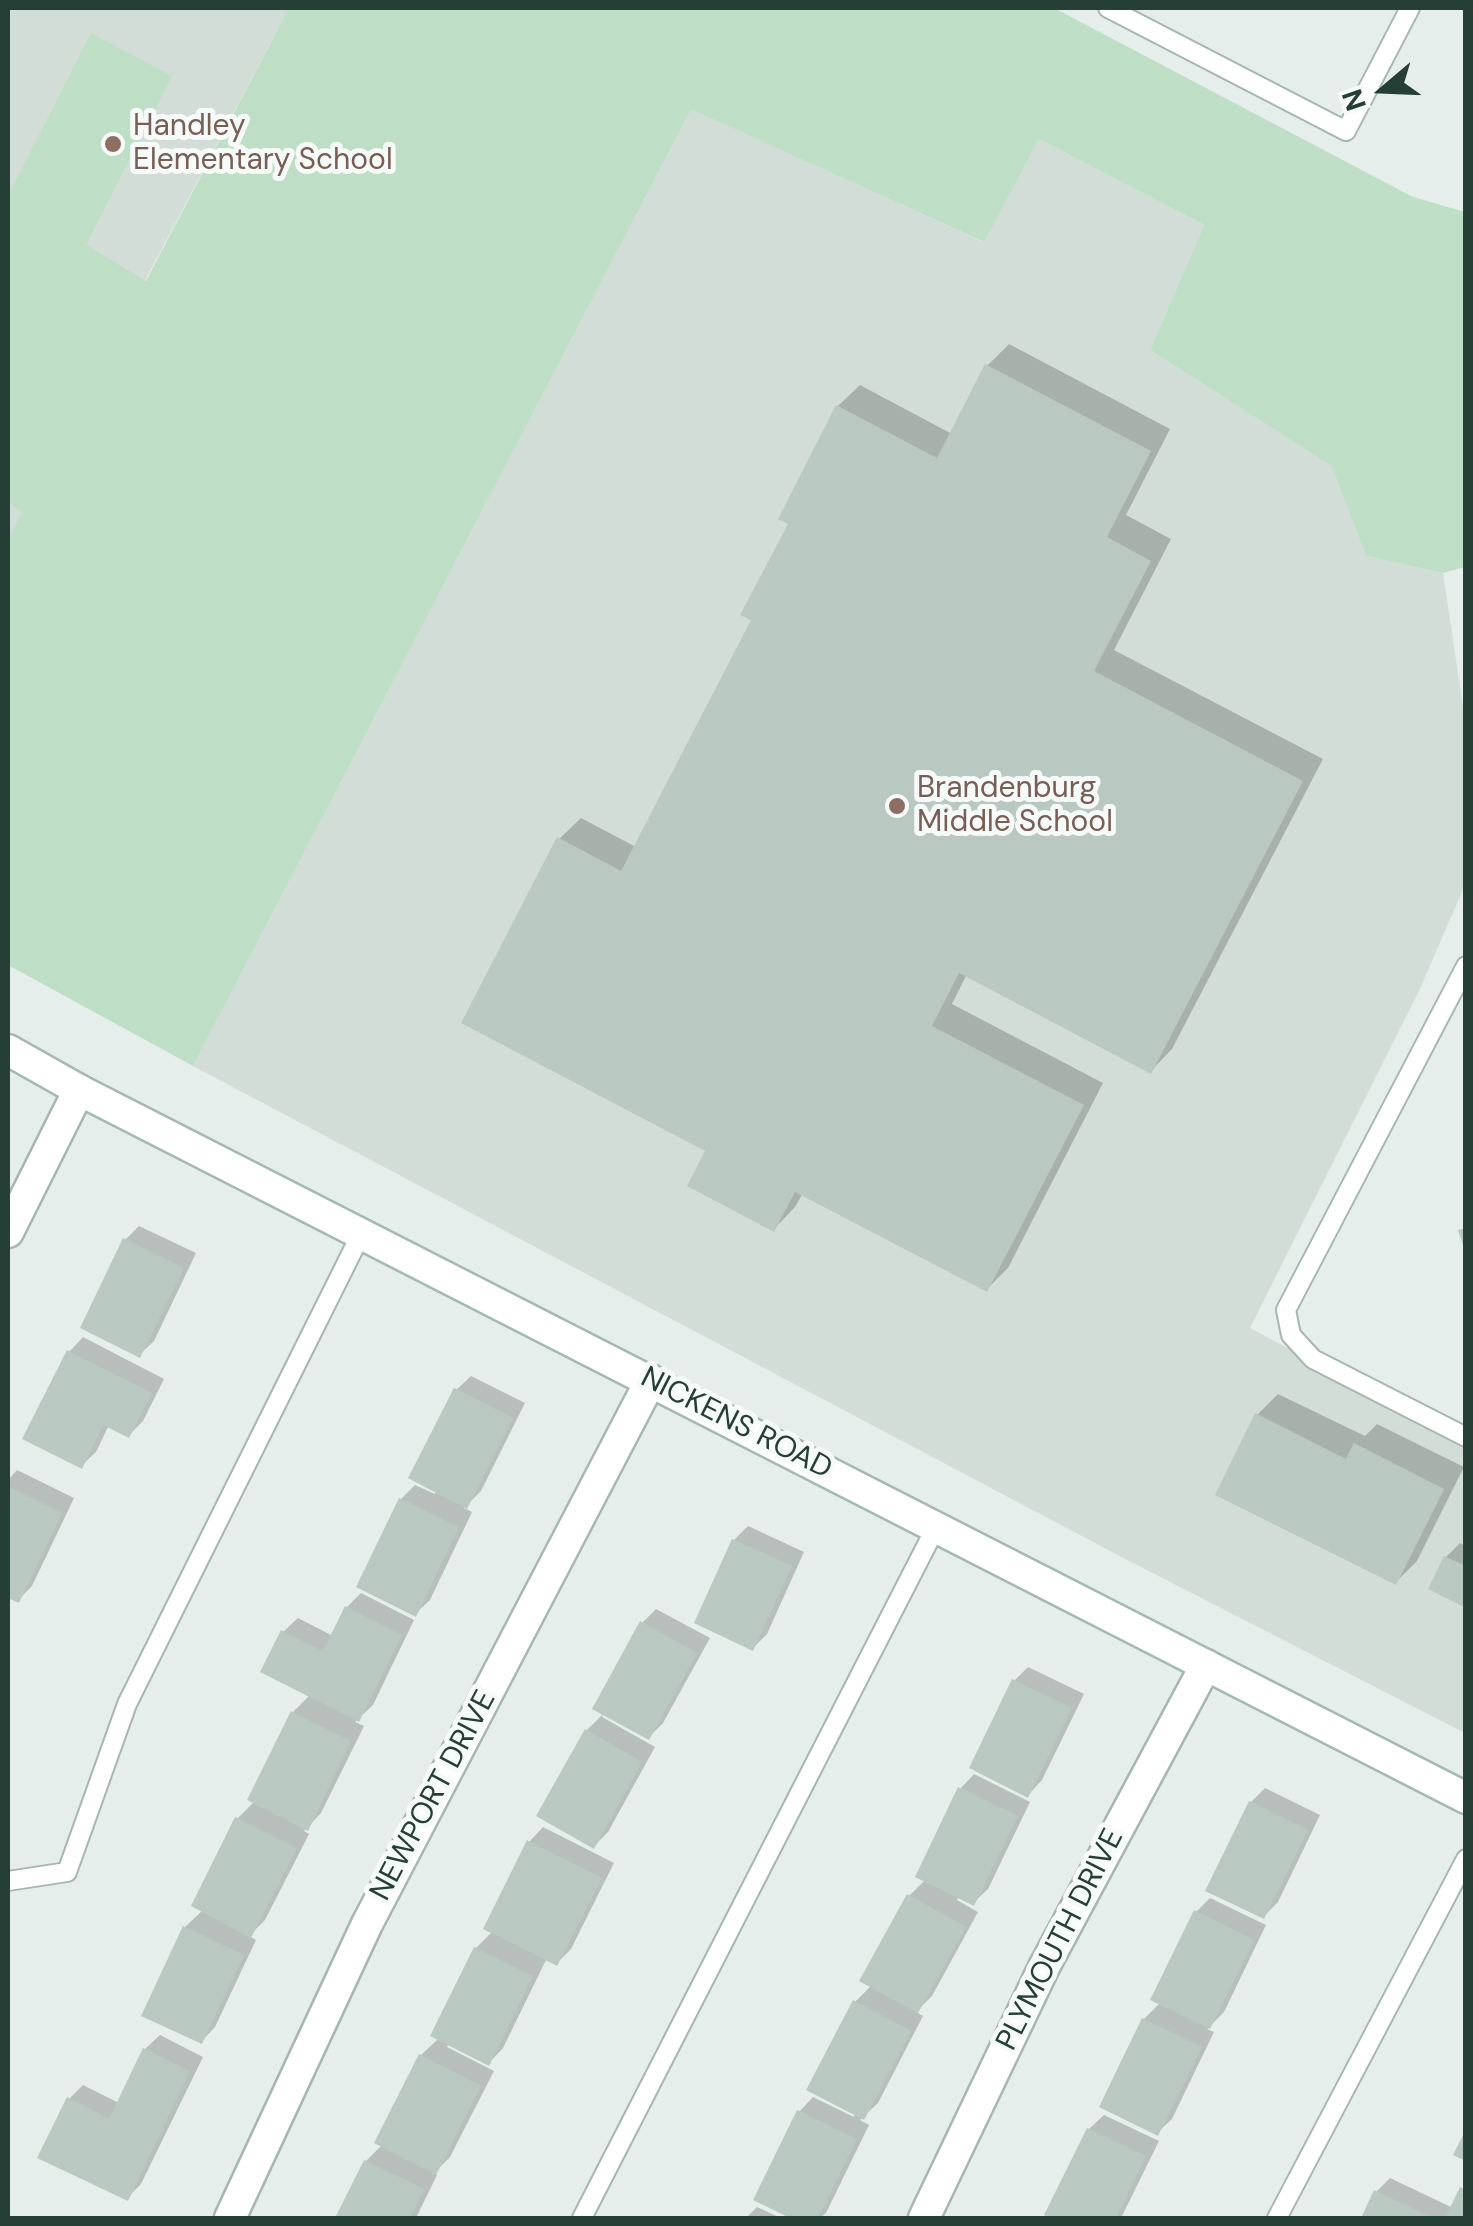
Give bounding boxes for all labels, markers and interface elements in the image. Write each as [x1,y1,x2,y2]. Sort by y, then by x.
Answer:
north arrow [1333,40,1433,140]
text: N [1333,84,1375,116]
place label: Handley Elementary School [133,109,393,180]
marker: Handley Elementary School [102,133,124,155]
place label: Brandenburg Middle School [917,771,1113,842]
marker: Brandenburg Middle School [886,795,908,817]
street label: NICKENS ROAD [634,1360,838,1488]
street label: NEWPORT DRIVE [364,1685,504,1907]
street label: PLYMOUTH DRIVE [990,1823,1132,2057]

